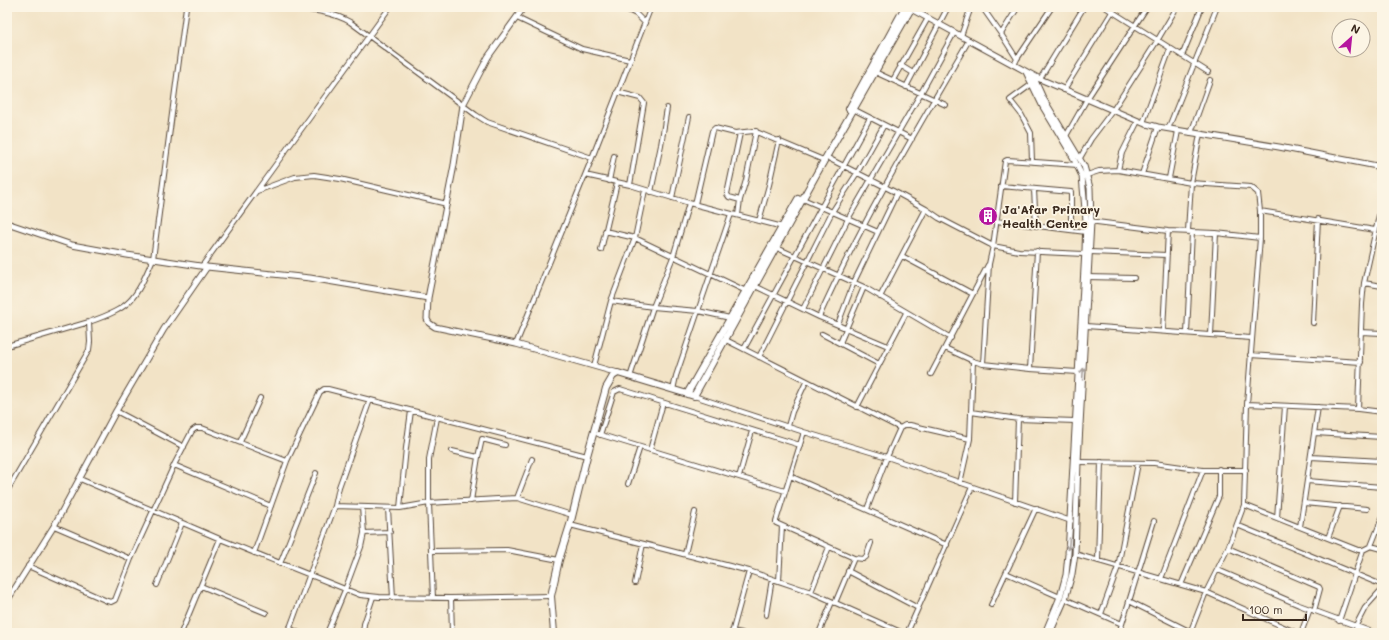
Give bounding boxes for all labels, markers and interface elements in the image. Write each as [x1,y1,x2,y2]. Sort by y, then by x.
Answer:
north arrow [1331,18,1371,58]
text: N [1349,20,1363,37]
place label: Ja'Afar Primary Health Centre [1002,201,1101,231]
building icon: Ja'Afar Primary Health Centre [977,205,999,227]
one-way arrow [1080,368,1087,381]
one-way arrow [1066,537,1073,550]
scale bar [1243,596,1306,622]
text: 100 m [1249,601,1283,617]

